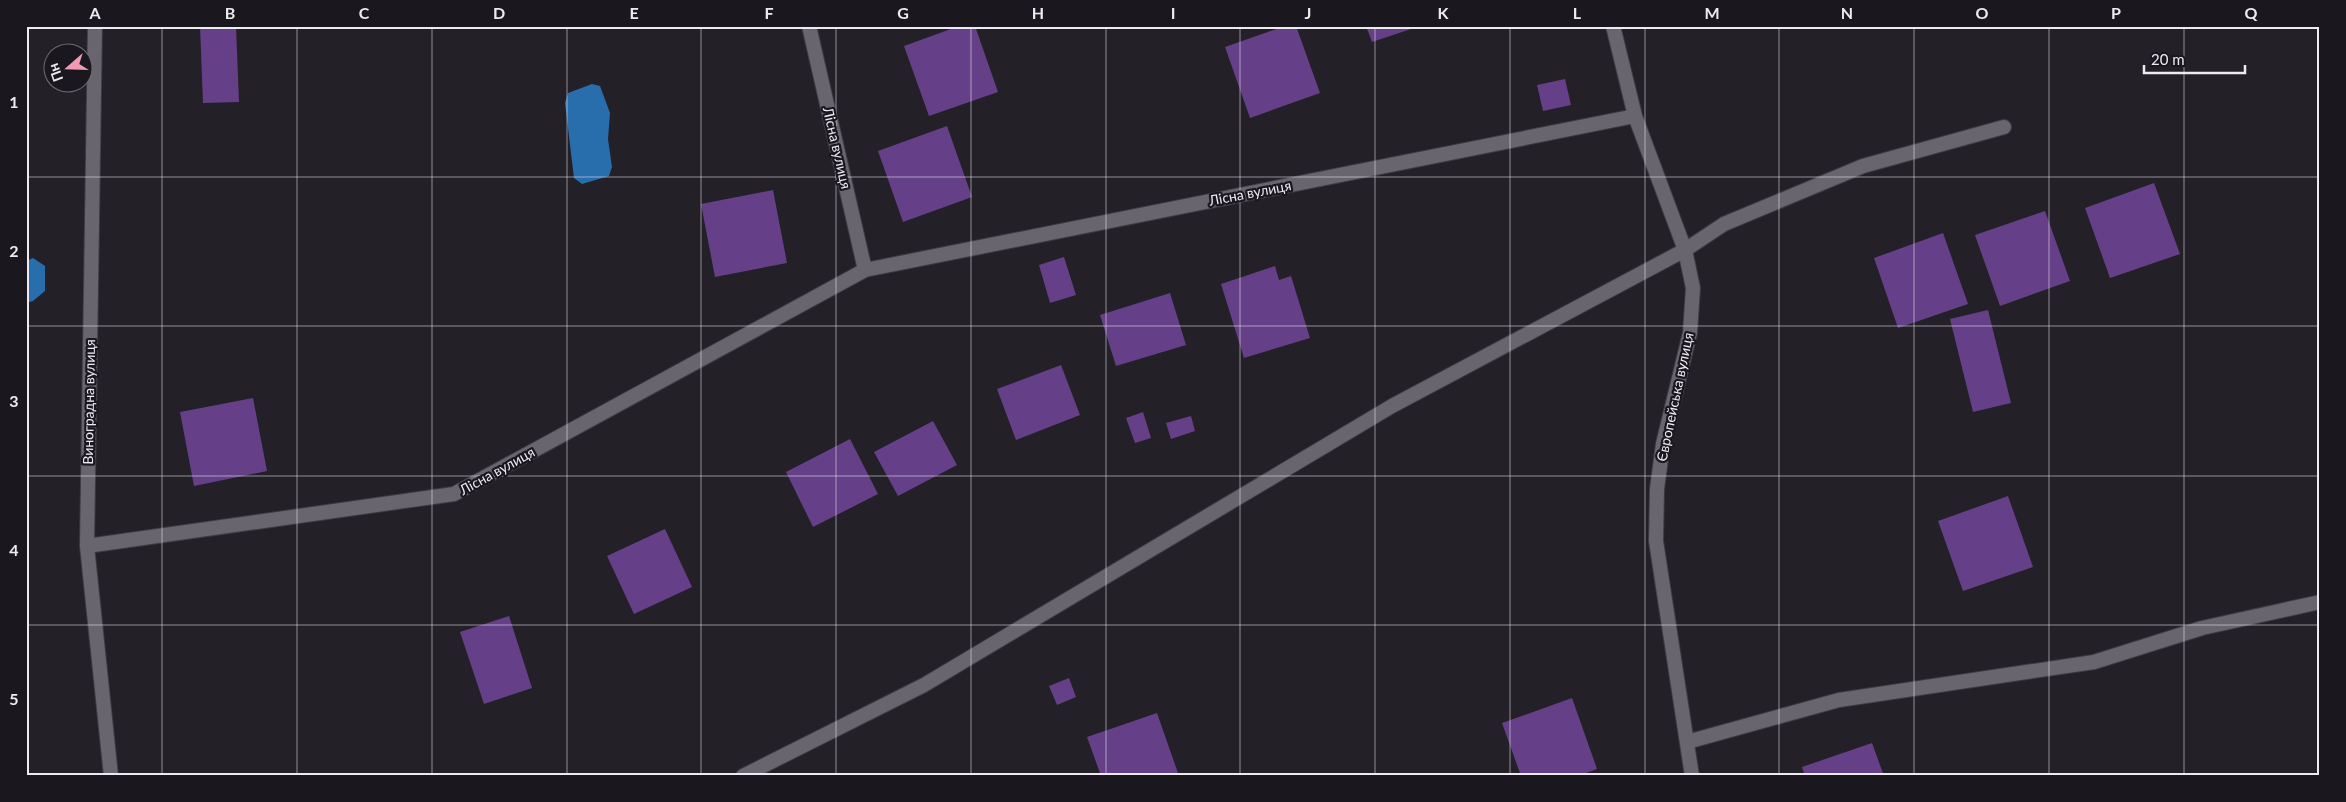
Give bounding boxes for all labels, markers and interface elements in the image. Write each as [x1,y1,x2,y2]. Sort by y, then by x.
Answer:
text: A [88,3,101,22]
text: B [225,3,235,22]
text: C [359,3,370,22]
text: D [493,3,505,22]
text: E [629,3,639,22]
text: F [764,3,774,22]
text: G [897,3,909,22]
text: H [1032,3,1044,22]
text: I [1171,3,1175,22]
text: J [1305,3,1311,22]
text: K [1438,3,1450,22]
text: L [1573,3,1582,22]
text: M [1704,3,1720,22]
text: N [1841,3,1853,22]
text: O [1976,3,1989,22]
text: P [2111,3,2121,22]
text: Q [2245,3,2258,22]
north arrow [42,42,92,92]
scale bar [2144,42,2245,74]
text: 20 m [2151,50,2185,68]
text: Пн [44,61,66,84]
text: 1 [9,92,19,111]
street label: Лісна вулиця [820,104,855,190]
street label: Лісна вулиця [1206,176,1292,209]
text: 2 [9,241,19,260]
street label: Європейська вулиця [1653,331,1696,463]
street label: Виноградна вулиця [79,339,98,465]
text: 3 [9,391,19,410]
street label: Лісна вулиця [455,443,537,499]
text: 4 [9,540,19,559]
text: 5 [9,689,19,708]

